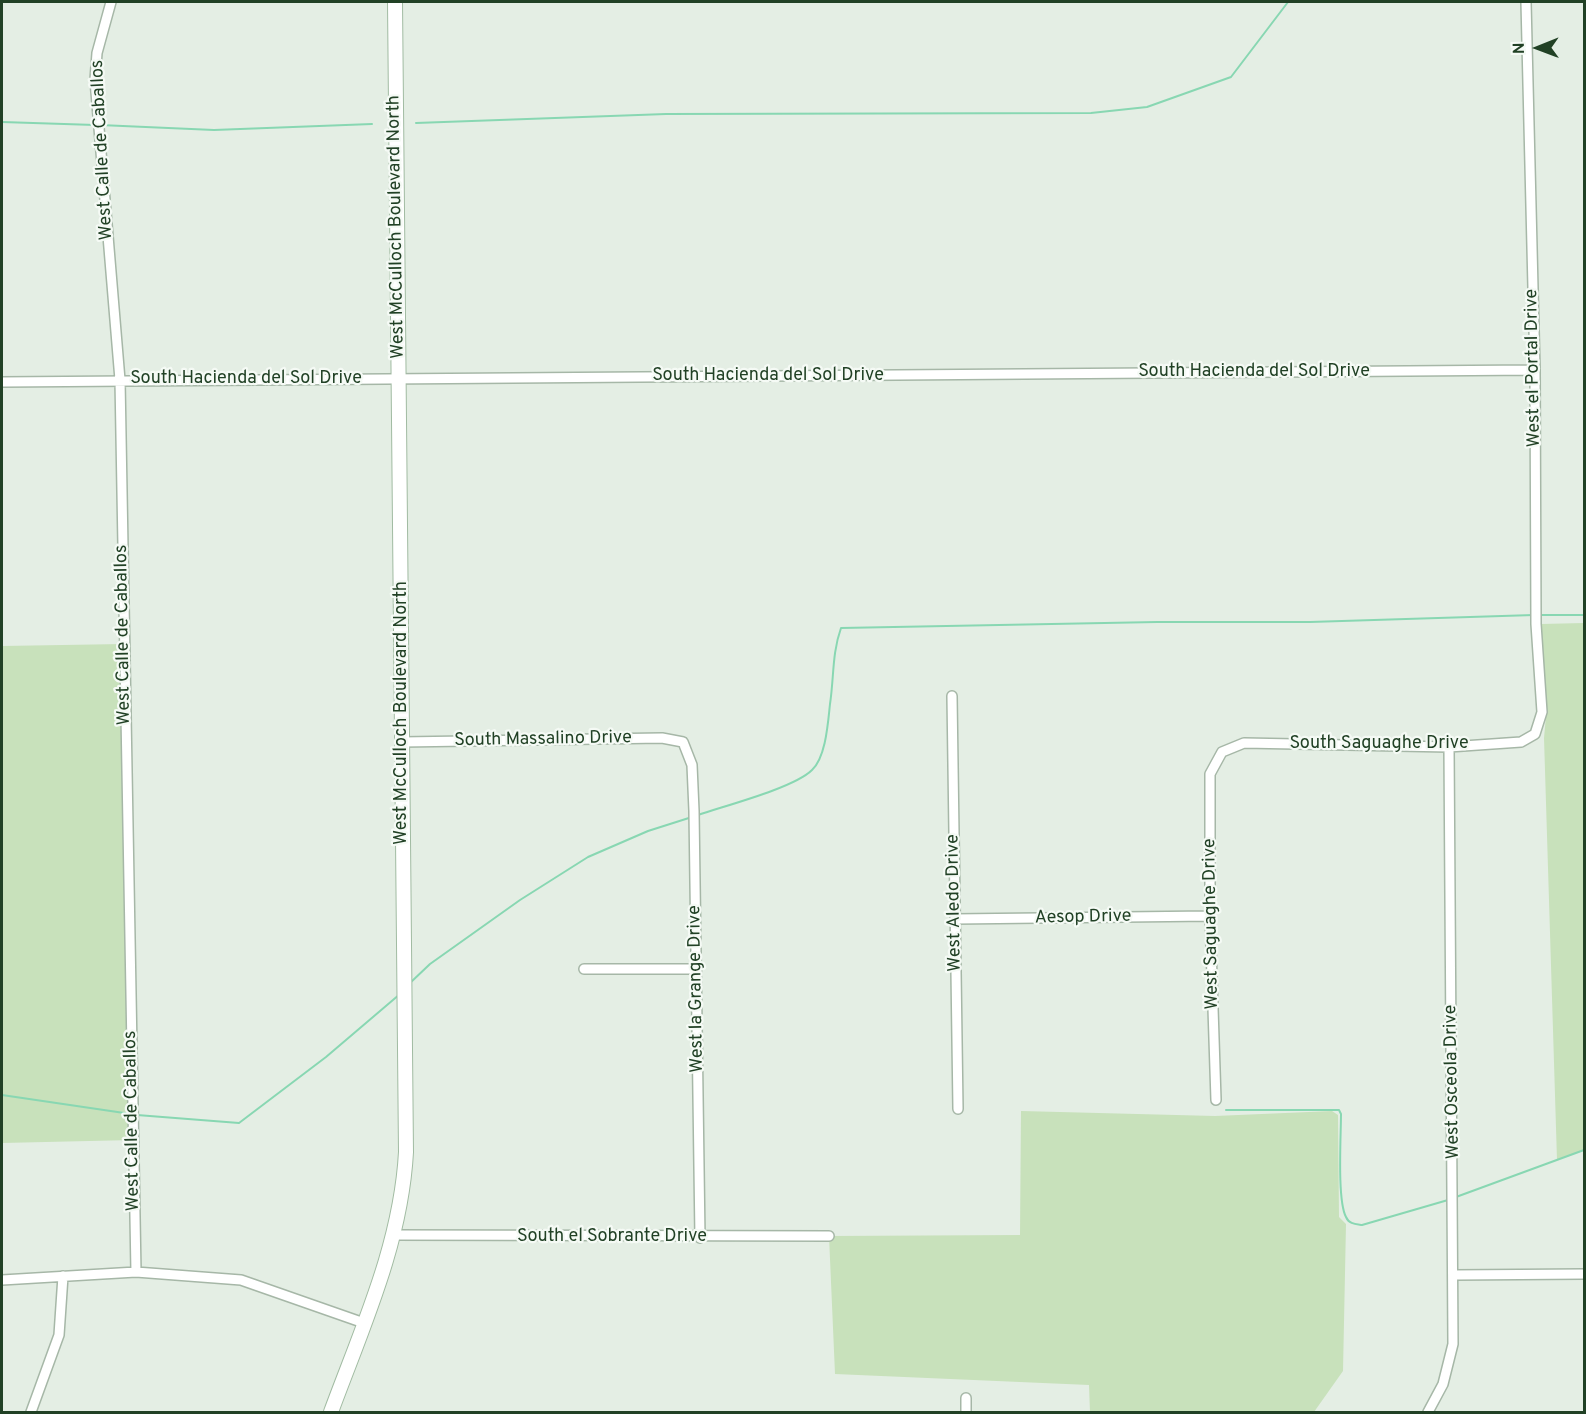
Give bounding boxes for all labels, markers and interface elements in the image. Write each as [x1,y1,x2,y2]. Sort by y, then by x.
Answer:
north arrow [1508,18,1568,78]
text: N [1510,42,1530,54]
street label: West Calle de Caballos [87,59,119,241]
street label: West McCulloch Boulevard North [384,95,410,359]
street label: West el Portal Drive [1522,289,1546,447]
street label: South Hacienda del Sol Drive [1138,361,1370,383]
street label: South Hacienda del Sol Drive [652,365,884,387]
street label: South Hacienda del Sol Drive [130,368,362,390]
street label: West Calle de Caballos [112,544,136,726]
street label: West McCulloch Boulevard North [391,581,413,845]
street label: South Massalino Drive [454,728,632,752]
street label: South Saguaghe Drive [1289,733,1469,755]
street label: West Aledo Drive [943,834,967,972]
street label: West Saguaghe Drive [1200,838,1224,1010]
street label: West la Grange Drive [685,905,709,1073]
street label: Aesop Drive [1034,906,1132,930]
street label: West Osceola Drive [1441,1004,1465,1160]
street label: West Calle de Caballos [121,1030,145,1212]
street label: South el Sobrante Drive [517,1226,707,1248]

